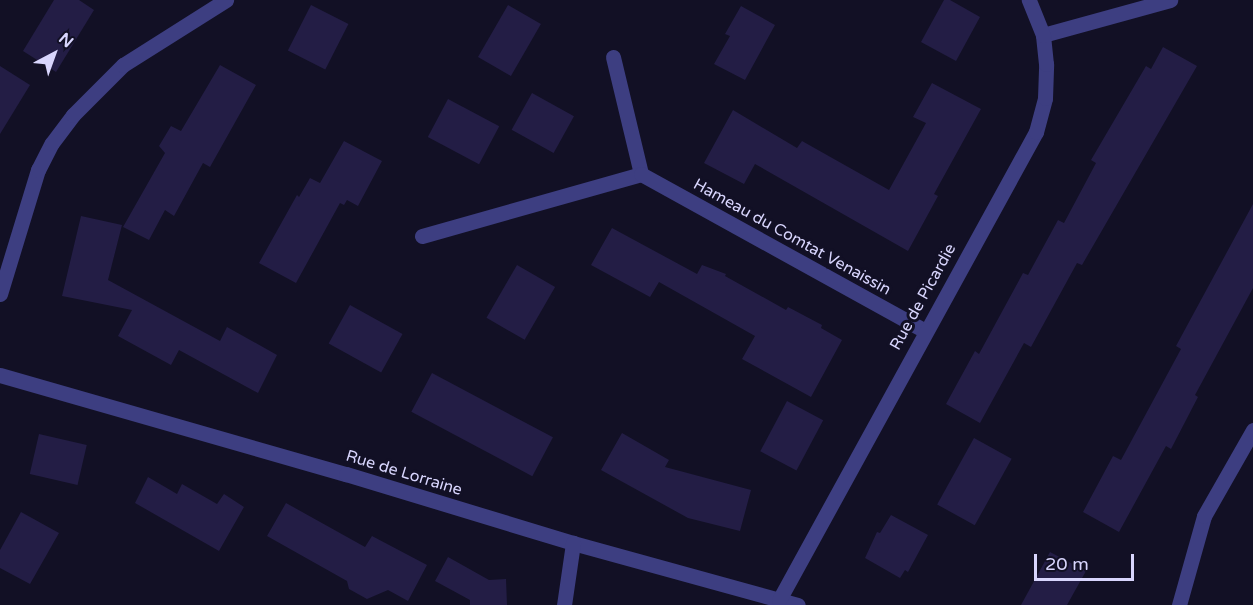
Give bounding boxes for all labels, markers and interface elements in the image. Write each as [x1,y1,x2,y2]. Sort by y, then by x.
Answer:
north arrow [24,24,84,84]
text: N [54,29,77,52]
street label: Hameau du Comtat Venaissin [690,175,894,299]
street label: Rue de Picardie [886,240,960,354]
street label: Rue de Lorraine [344,446,464,500]
scale bar [1037,542,1138,580]
text: 20 m [1045,553,1089,575]

